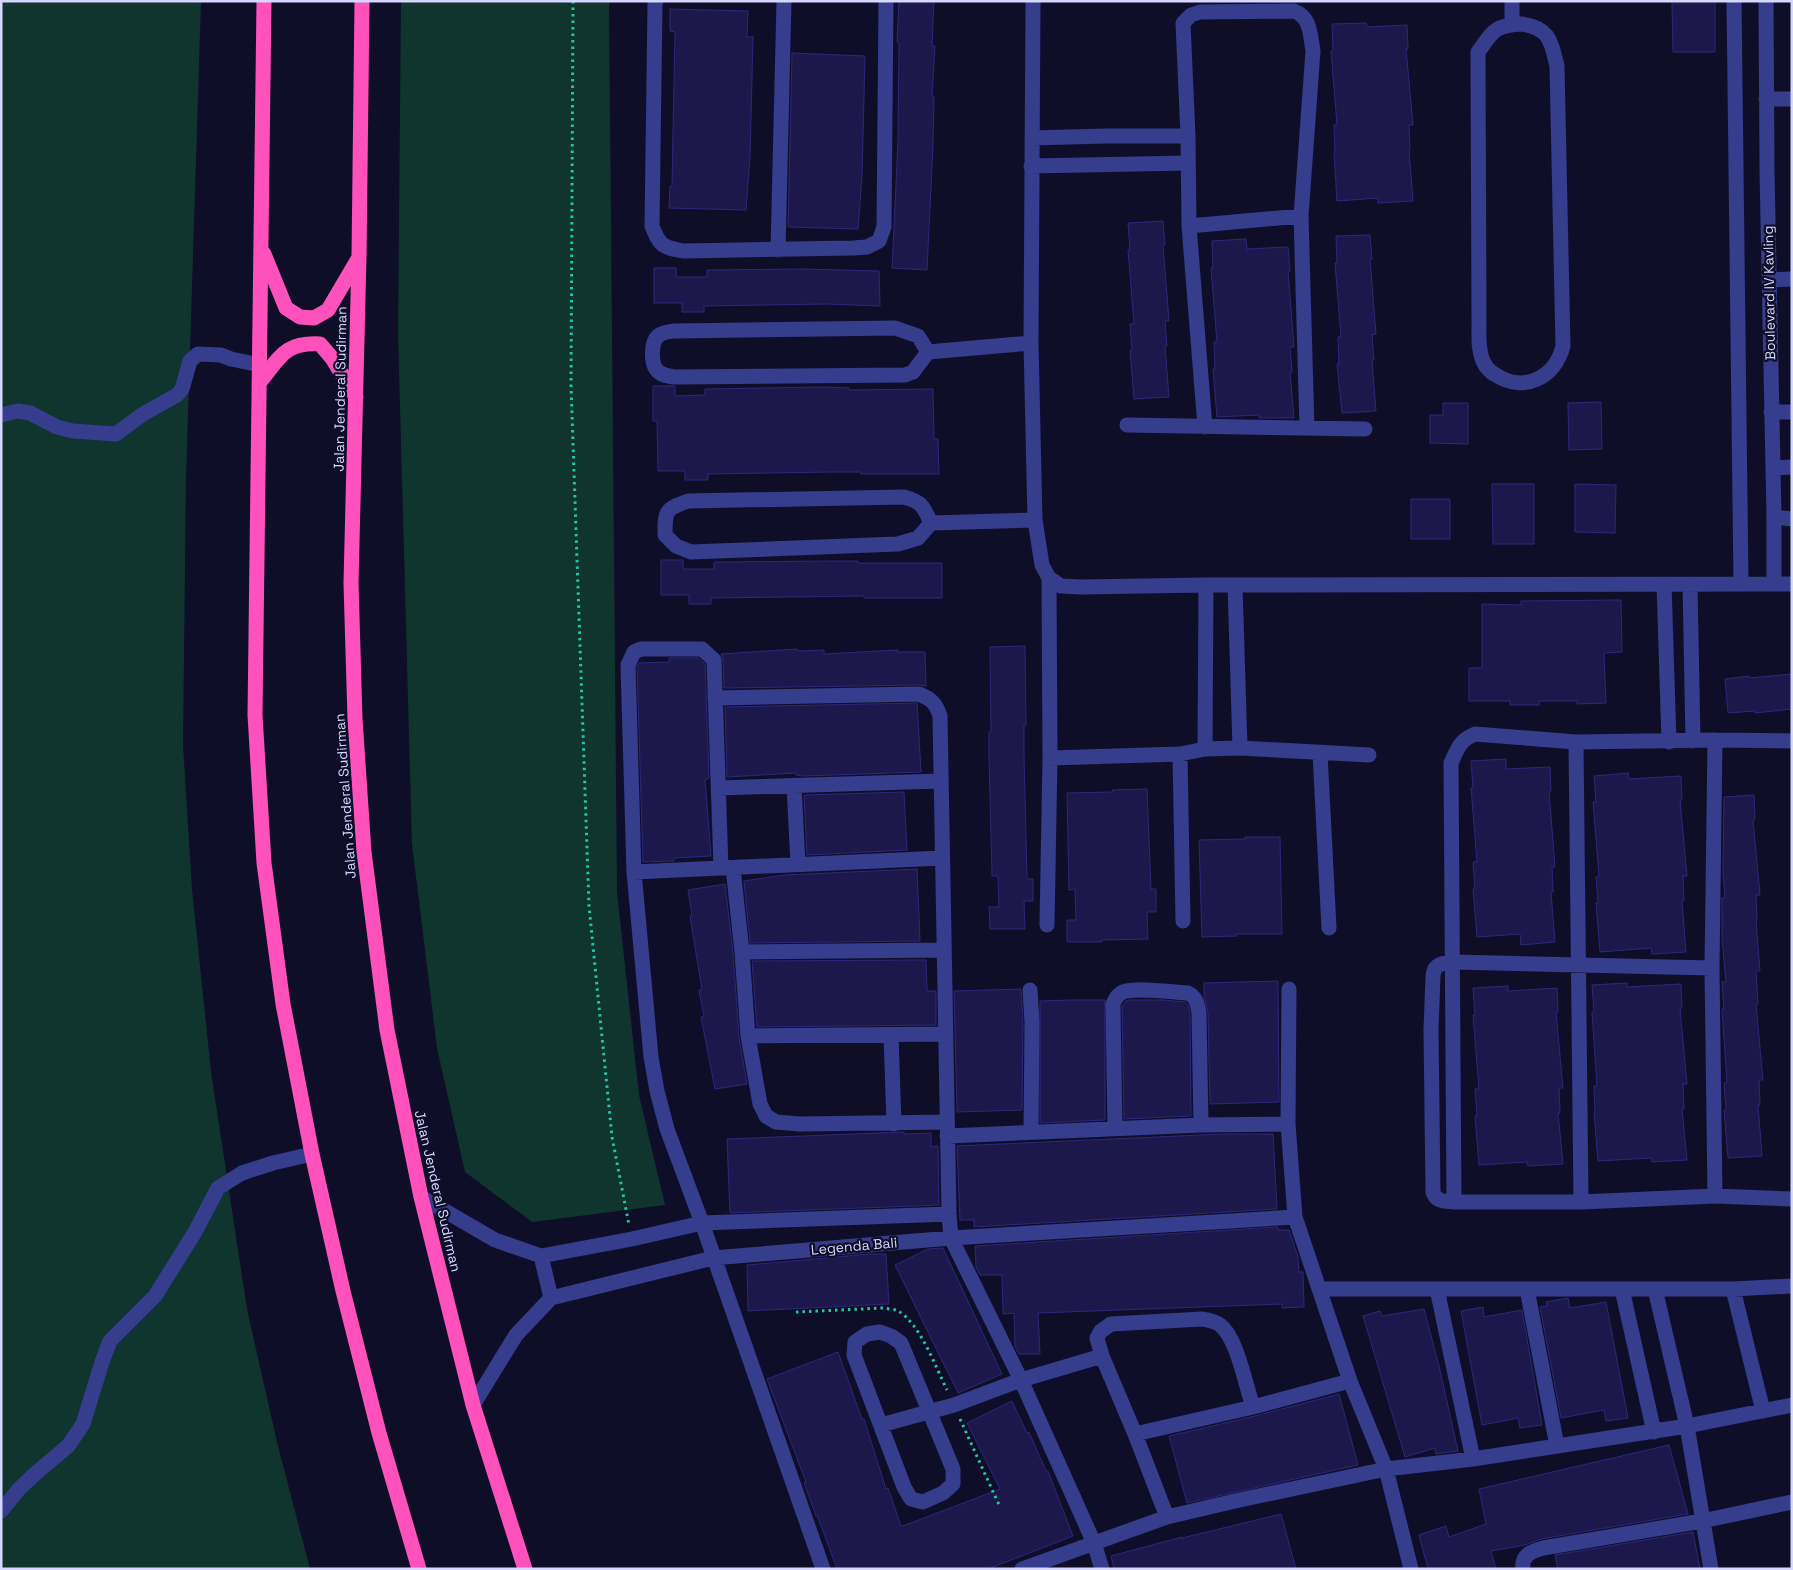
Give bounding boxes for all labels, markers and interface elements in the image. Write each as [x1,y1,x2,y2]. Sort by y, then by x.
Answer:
street label: Boulevard IV Kavling [1759,226,1779,360]
street label: Jalan Jenderal Sudirman [330,306,350,472]
street label: Jalan Jenderal Sudirman [330,713,360,879]
street label: Jalan Jenderal Sudirman [411,1108,465,1274]
street label: Legenda Bali [810,1233,898,1259]

